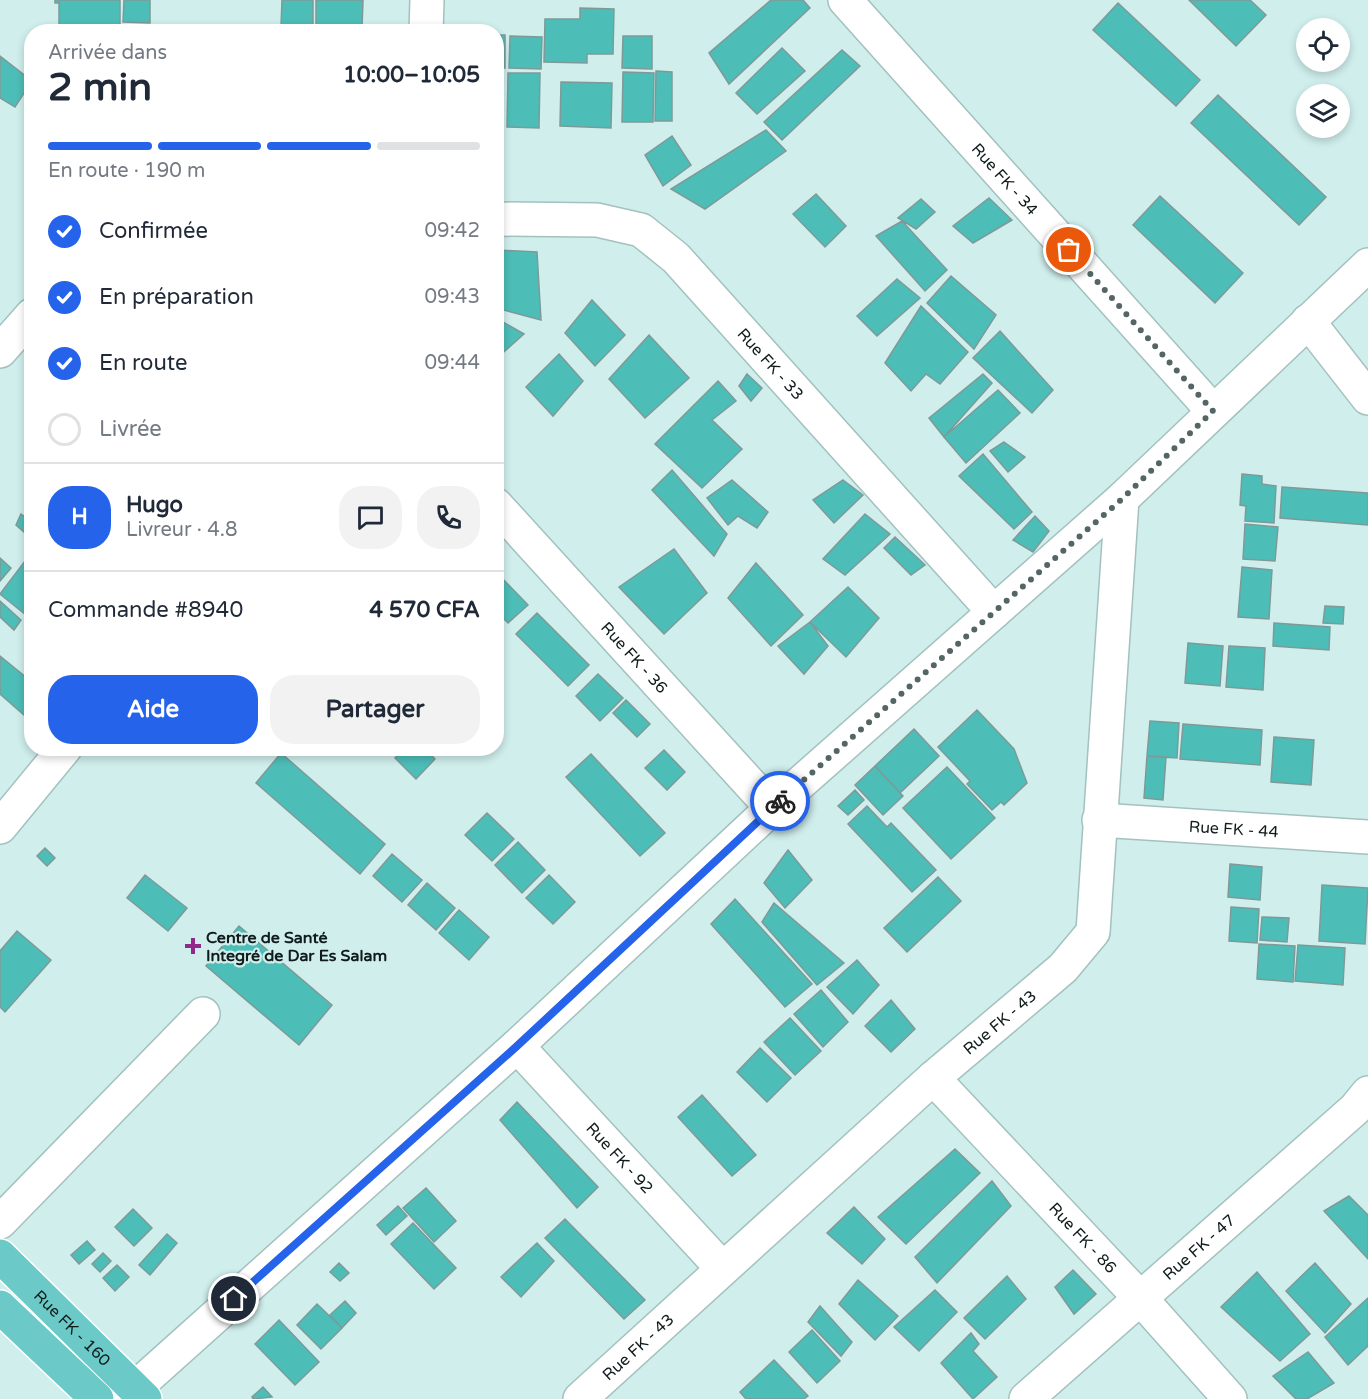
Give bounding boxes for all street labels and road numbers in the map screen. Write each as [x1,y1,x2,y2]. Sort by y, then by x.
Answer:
street label: Rue FK - 34 [967,139,1042,220]
street label: Rue FK - 33 [733,324,808,404]
street label: Rue FK - 36 [596,618,672,698]
street label: Rue FK - 44 [1188,817,1279,842]
street label: Rue FK - 43 [959,986,1041,1059]
street label: Rue FK - 92 [582,1119,657,1198]
street label: Rue FK - 86 [1044,1199,1120,1278]
street label: Rue FK - 47 [1159,1210,1240,1285]
street label: Rue FK - 160 [29,1286,115,1371]
street label: Rue FK - 43 [598,1310,678,1385]

